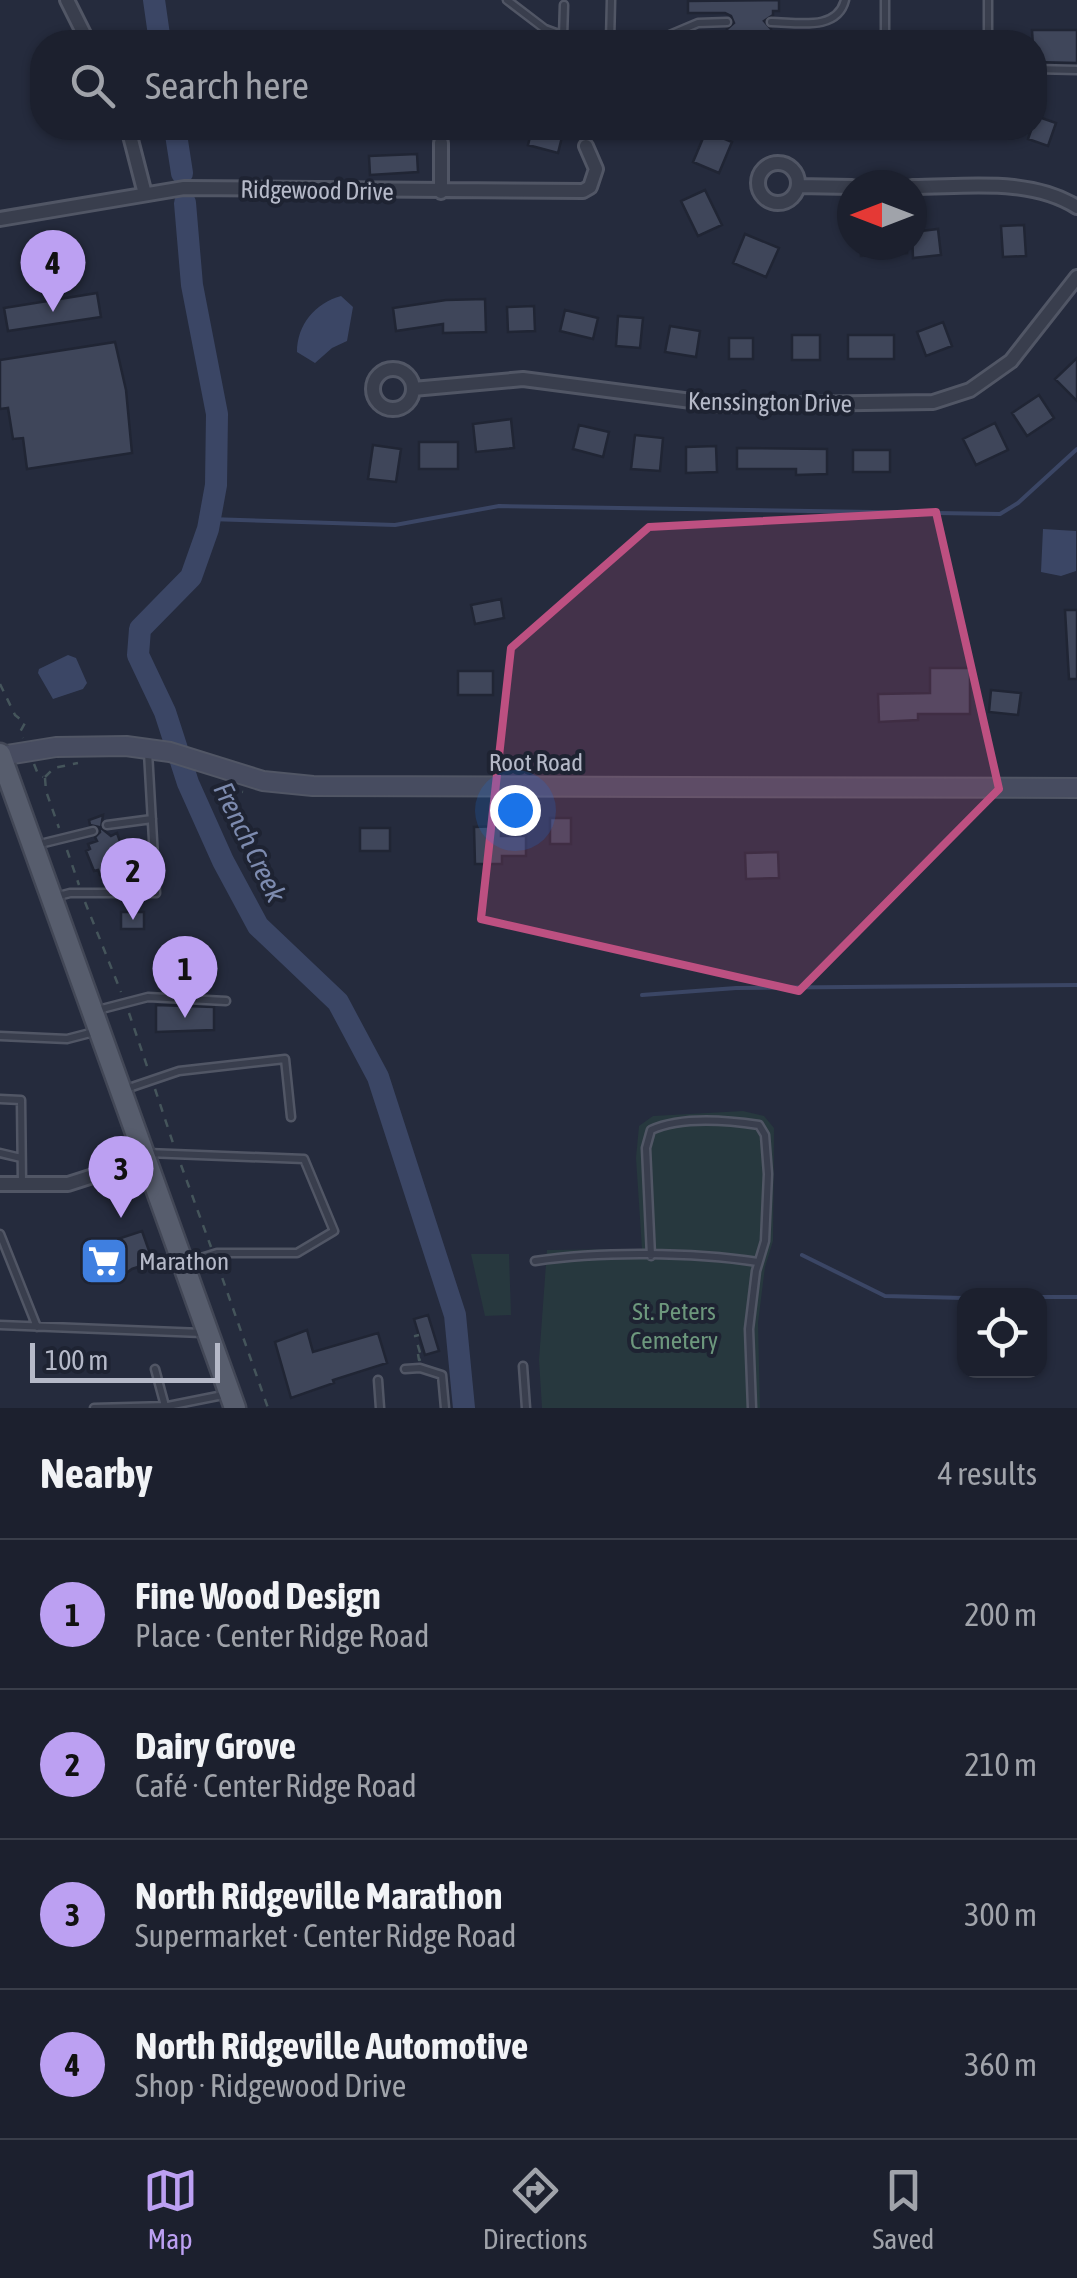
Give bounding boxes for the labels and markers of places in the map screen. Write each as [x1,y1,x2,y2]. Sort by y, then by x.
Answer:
pin: 4 [20,230,86,312]
pin: 2 [100,838,166,920]
pin: 1 [152,936,218,1018]
pin: 3 [88,1136,154,1218]
supermarket icon: Marathon [78,1235,130,1287]
place label: Marathon [139,1247,229,1275]

